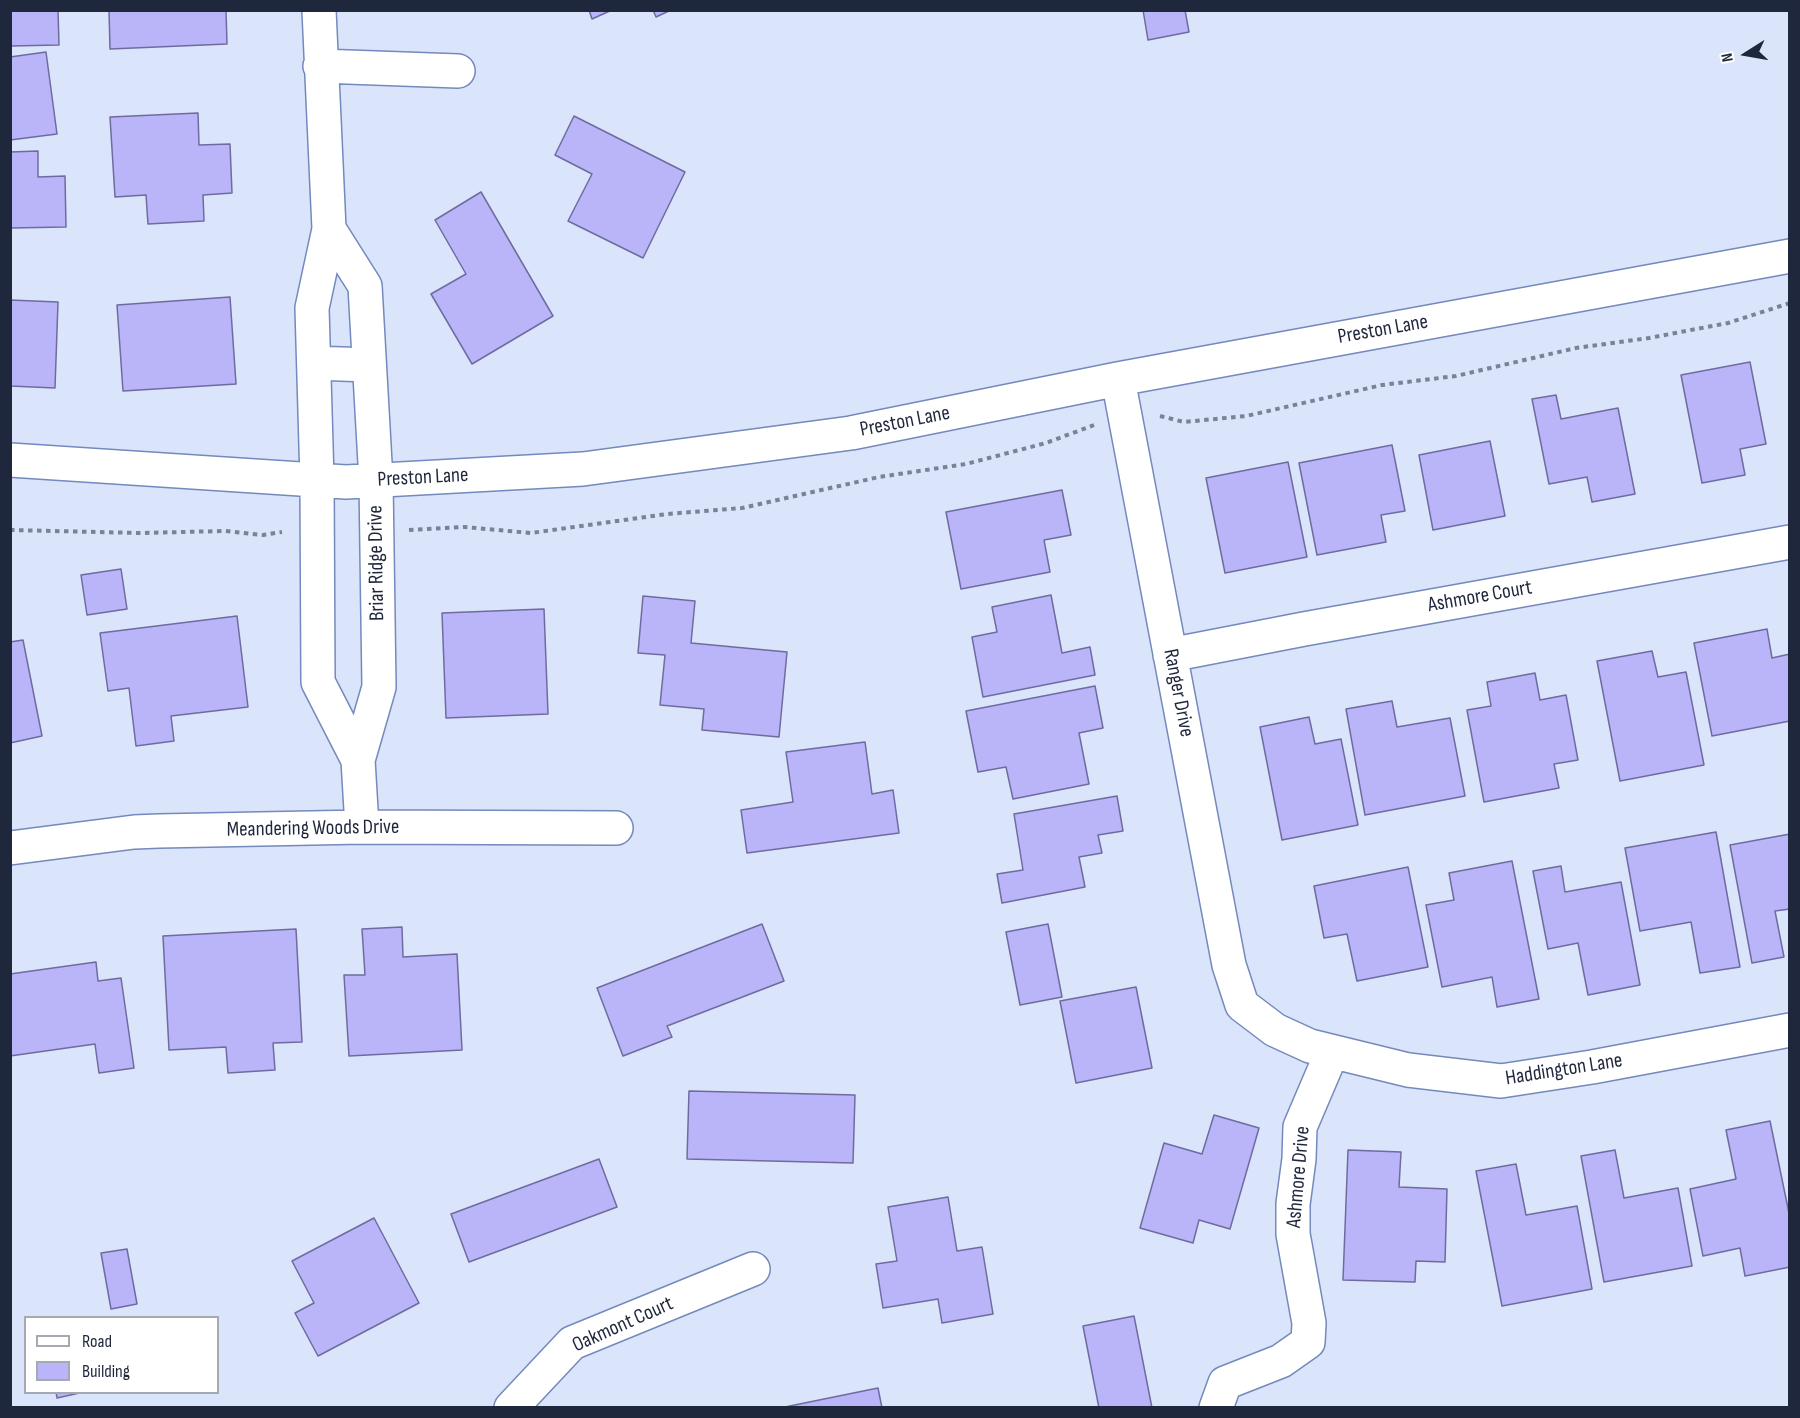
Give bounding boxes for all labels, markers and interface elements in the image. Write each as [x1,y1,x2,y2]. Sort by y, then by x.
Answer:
north arrow [1716,24,1776,84]
text: N [1718,52,1738,64]
street label: Preston Lane [1336,310,1430,350]
street label: Preston Lane [858,401,952,443]
street label: Preston Lane [377,463,469,493]
street label: Briar Ridge Drive [363,505,391,621]
street label: Ashmore Court [1426,575,1534,619]
street label: Ranger Drive [1157,647,1199,739]
street label: Meandering Woods Drive [226,815,400,843]
street label: Haddington Lane [1504,1048,1624,1092]
street label: Ashmore Drive [1282,1125,1316,1229]
street label: Oakmont Court [569,1292,677,1358]
legend [24,1316,219,1394]
text: Road [82,1331,112,1352]
text: Building [82,1361,130,1382]

